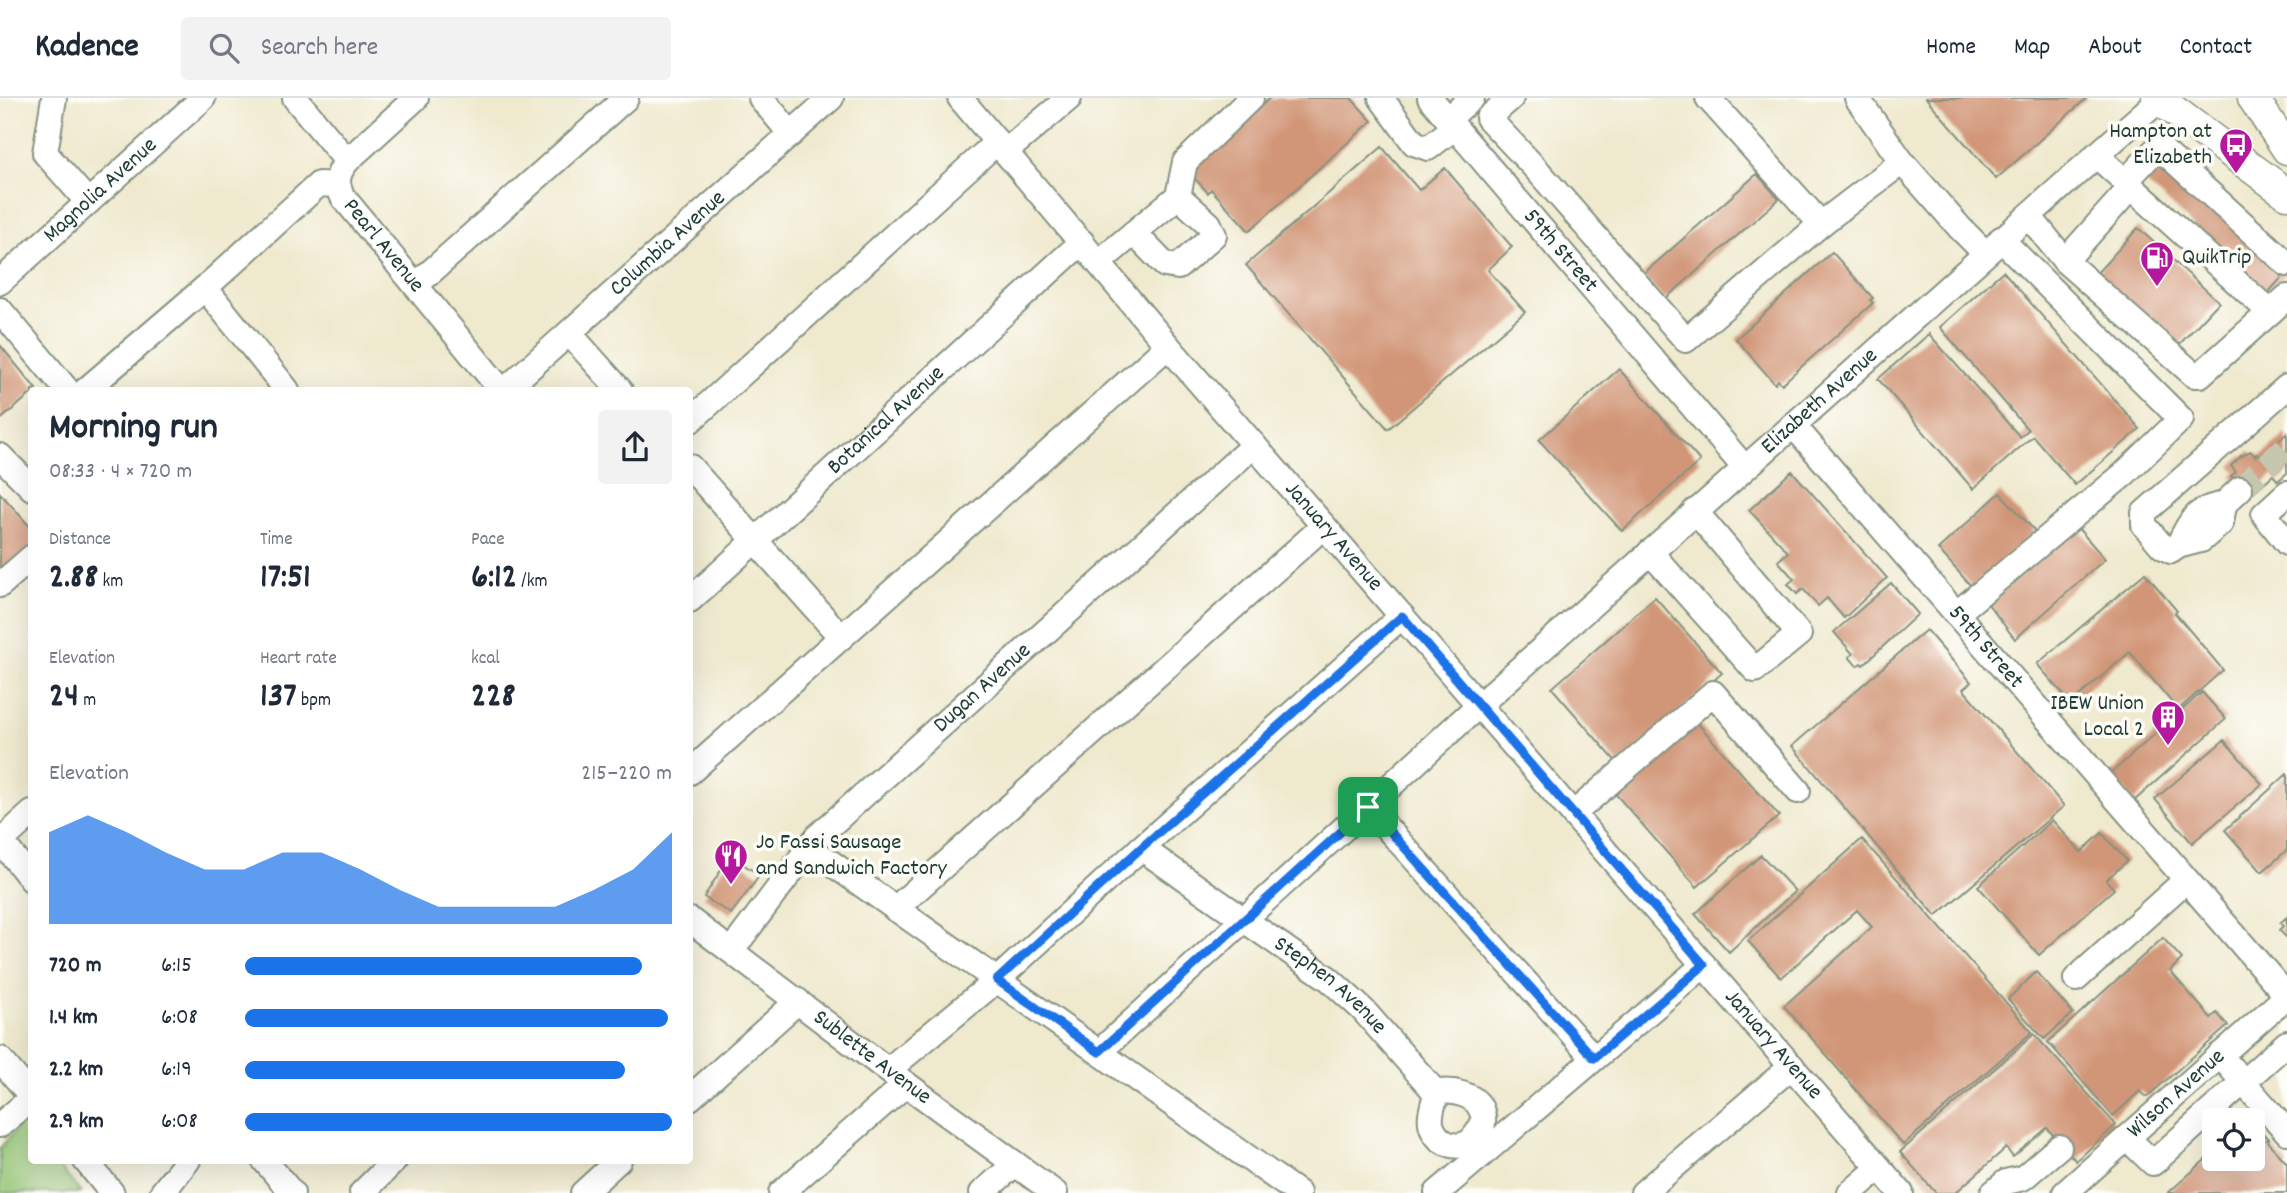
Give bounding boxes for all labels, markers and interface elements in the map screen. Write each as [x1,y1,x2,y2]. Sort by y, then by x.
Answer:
search box [181,17,671,80]
text: Kadence [35,25,139,72]
icon: search [205,29,243,67]
text: Search here [261,30,378,67]
text: Home [1926,31,1976,65]
text: Map [2014,31,2050,65]
text: About [2088,31,2142,65]
text: Contact [2180,31,2252,65]
place label: Hampton at Elizabeth [2109,116,2212,175]
bus stop icon: Hampton at Elizabeth [2217,126,2255,175]
street label: Magnolia Avenue [36,130,165,251]
street label: Columbia Avenue [603,183,734,305]
street label: Pearl Avenue [334,192,432,300]
street label: 59th Street [1515,202,1606,300]
fuel station icon: QuikTrip [2138,239,2176,288]
place label: QuikTrip [2182,242,2252,275]
street label: Elizabeth Avenue [1754,340,1886,463]
street label: Botanical Avenue [820,358,953,483]
text: Morning run [49,402,218,457]
button: share [598,410,672,484]
text: 08:33 · 4 × 720 m [49,456,192,489]
street label: January Avenue [1276,474,1390,599]
text: Distance [49,527,111,554]
text: Time [260,527,293,554]
text: Pace [471,527,505,554]
text: 2.88 [49,554,98,604]
text: 17:51 [260,554,311,604]
text: 6:12 [471,554,517,604]
text: km [98,569,123,596]
text: /km [517,569,548,596]
street label: 59th Street [1940,598,2031,697]
street label: Dugan Avenue [926,635,1039,741]
text: Elevation [49,646,115,673]
text: Heart rate [260,646,337,673]
text: kcal [471,646,500,673]
text: 24 [49,673,79,723]
text: 137 [260,673,297,723]
text: 228 [471,673,516,723]
text: m [79,688,96,715]
text: bpm [297,688,331,715]
place label: IBEW Union Local 2 [2050,688,2144,747]
building icon: IBEW Union Local 2 [2149,698,2187,747]
text: Elevation [49,758,129,791]
text: 215–220 m [581,758,672,791]
pin [1338,777,1398,837]
icon: arrive [1349,788,1387,826]
place label: Jo Fassi Sausage and Sandwich Factory [756,827,947,886]
restaurant icon: Jo Fassi Sausage and Sandwich Factory [712,837,750,886]
street label: Stephen Avenue [1267,929,1394,1042]
text: 720 m [49,950,101,983]
text: 6:15 [161,950,192,983]
street label: January Avenue [1716,982,1830,1107]
text: 1.4 km [49,1002,98,1035]
text: 6:08 [161,1002,198,1035]
street label: Sublette Avenue [805,1002,938,1113]
street label: Wilson Avenue [2120,1041,2233,1147]
text: 2.2 km [49,1054,103,1087]
text: 6:19 [161,1054,192,1087]
text: 2.9 km [49,1106,104,1139]
text: 6:08 [161,1106,198,1139]
map controls [2202,1108,2265,1171]
button: locate [2202,1108,2265,1171]

